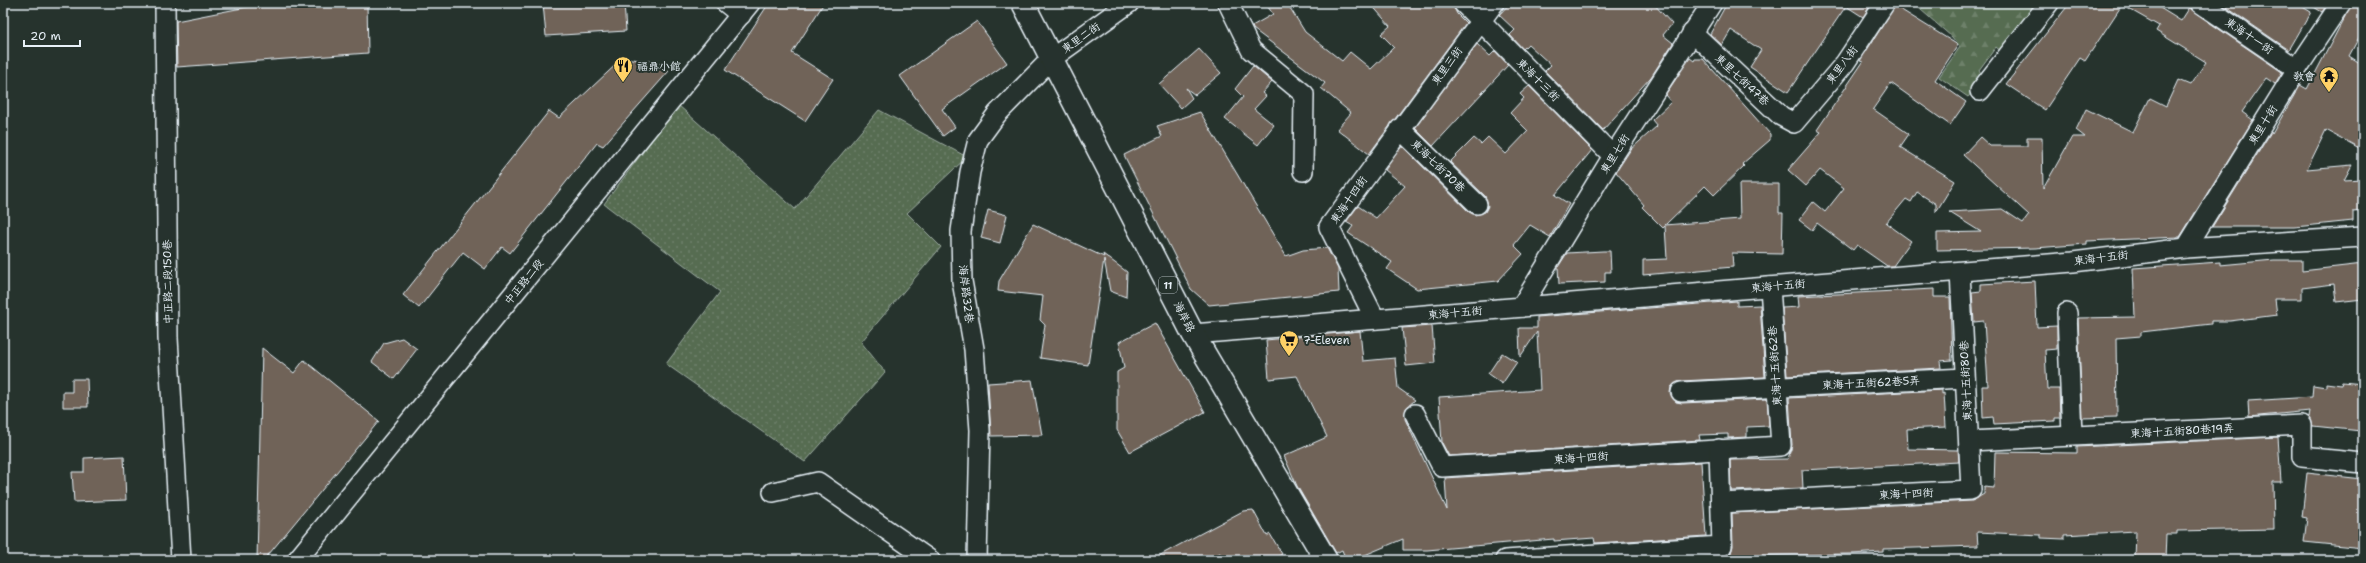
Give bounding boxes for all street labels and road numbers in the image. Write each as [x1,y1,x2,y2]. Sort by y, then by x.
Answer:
street label: 東海十一街 [2222,14,2277,58]
street label: 東里二街 [1059,19,1104,57]
street label: 東里八街 [1823,42,1862,87]
street label: 東里三街 [1428,43,1467,88]
street label: 東里七街47巷 [1711,51,1773,109]
street label: 東海十三街 [1513,55,1563,105]
street label: 東里十街 [2245,102,2282,148]
street label: 東里七街 [1597,131,1634,177]
street label: 東海七街70巷 [1408,136,1468,196]
street label: 東海十四街 [1327,172,1371,227]
street label: 中正路二段150巷 [160,240,176,324]
street label: 東海十五街 [2073,247,2130,269]
street label: 中正路二段 [501,256,547,308]
street label: 海岸路32巷 [955,264,977,324]
street label: 東海十五街 [1750,276,1807,296]
road number: 11 [1159,277,1177,293]
street label: 海岸路 [1170,299,1198,335]
street label: 東海十五街 [1427,303,1484,323]
street label: 東海十五街62巷 [1765,325,1785,407]
street label: 東海十五街80巷 [1956,340,1976,422]
street label: 東海十五街62巷5弄 [1821,373,1921,393]
street label: 東海十五街80巷19弄 [2130,421,2234,441]
street label: 東海十四街 [1553,449,1610,467]
street label: 東海十四街 [1878,485,1935,503]

